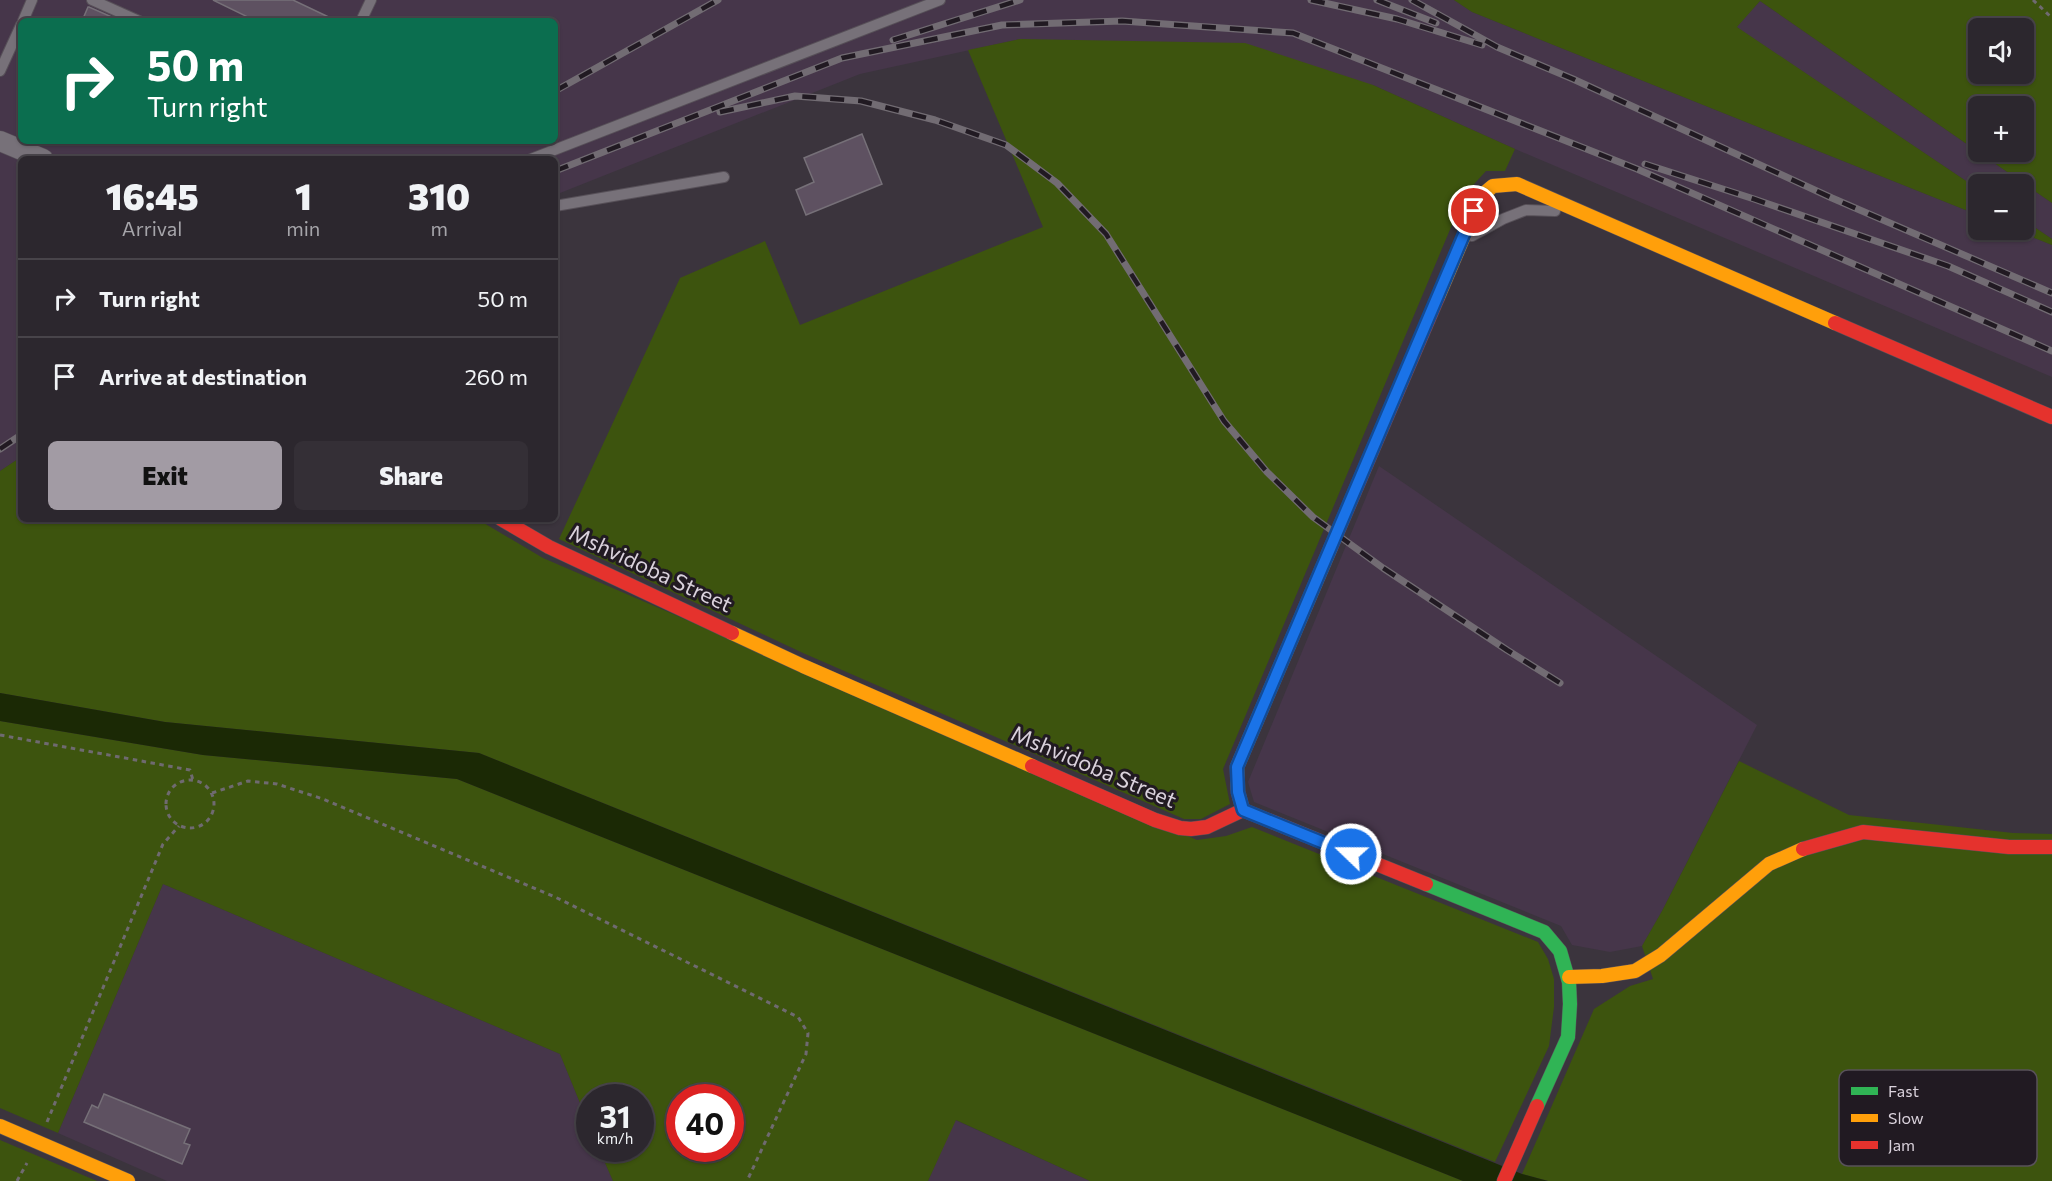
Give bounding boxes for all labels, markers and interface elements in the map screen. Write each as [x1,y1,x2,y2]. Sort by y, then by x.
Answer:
map controls [1968,18,2034,240]
button: sound [1968,18,2034,84]
text: 50 m [147,38,244,90]
icon: right [48,42,126,120]
text: Turn right [147,90,267,123]
button: + [1968,96,2034,162]
text: 16:45 [106,173,199,217]
text: 1 [295,173,312,217]
text: 310 [408,173,470,217]
button: − [1968,174,2034,240]
pin [1448,185,1499,236]
icon: arrive [1457,194,1490,227]
text: Arrival [122,216,182,240]
text: min [286,216,320,240]
text: m [430,216,448,240]
icon: right [48,282,81,315]
text: Turn right [99,285,200,312]
text: 50 m [478,285,528,312]
icon: arrive [48,360,81,393]
text: Arrive at destination [99,363,307,390]
text: 260 m [465,363,528,390]
button: Exit [48,441,282,510]
button: Share [294,441,528,510]
street label: Mshvidoba Street [565,518,737,618]
street label: Mshvidoba Street [1007,719,1181,813]
position arrow [1319,822,1383,886]
legend [1839,1070,2037,1166]
text: Fast [1888,1081,1919,1100]
speed limit sign: 40 [666,1084,744,1162]
text: 31 [599,1097,631,1134]
text: Slow [1888,1108,1924,1127]
text: km/h [597,1129,633,1147]
text: Jam [1888,1135,1915,1154]

